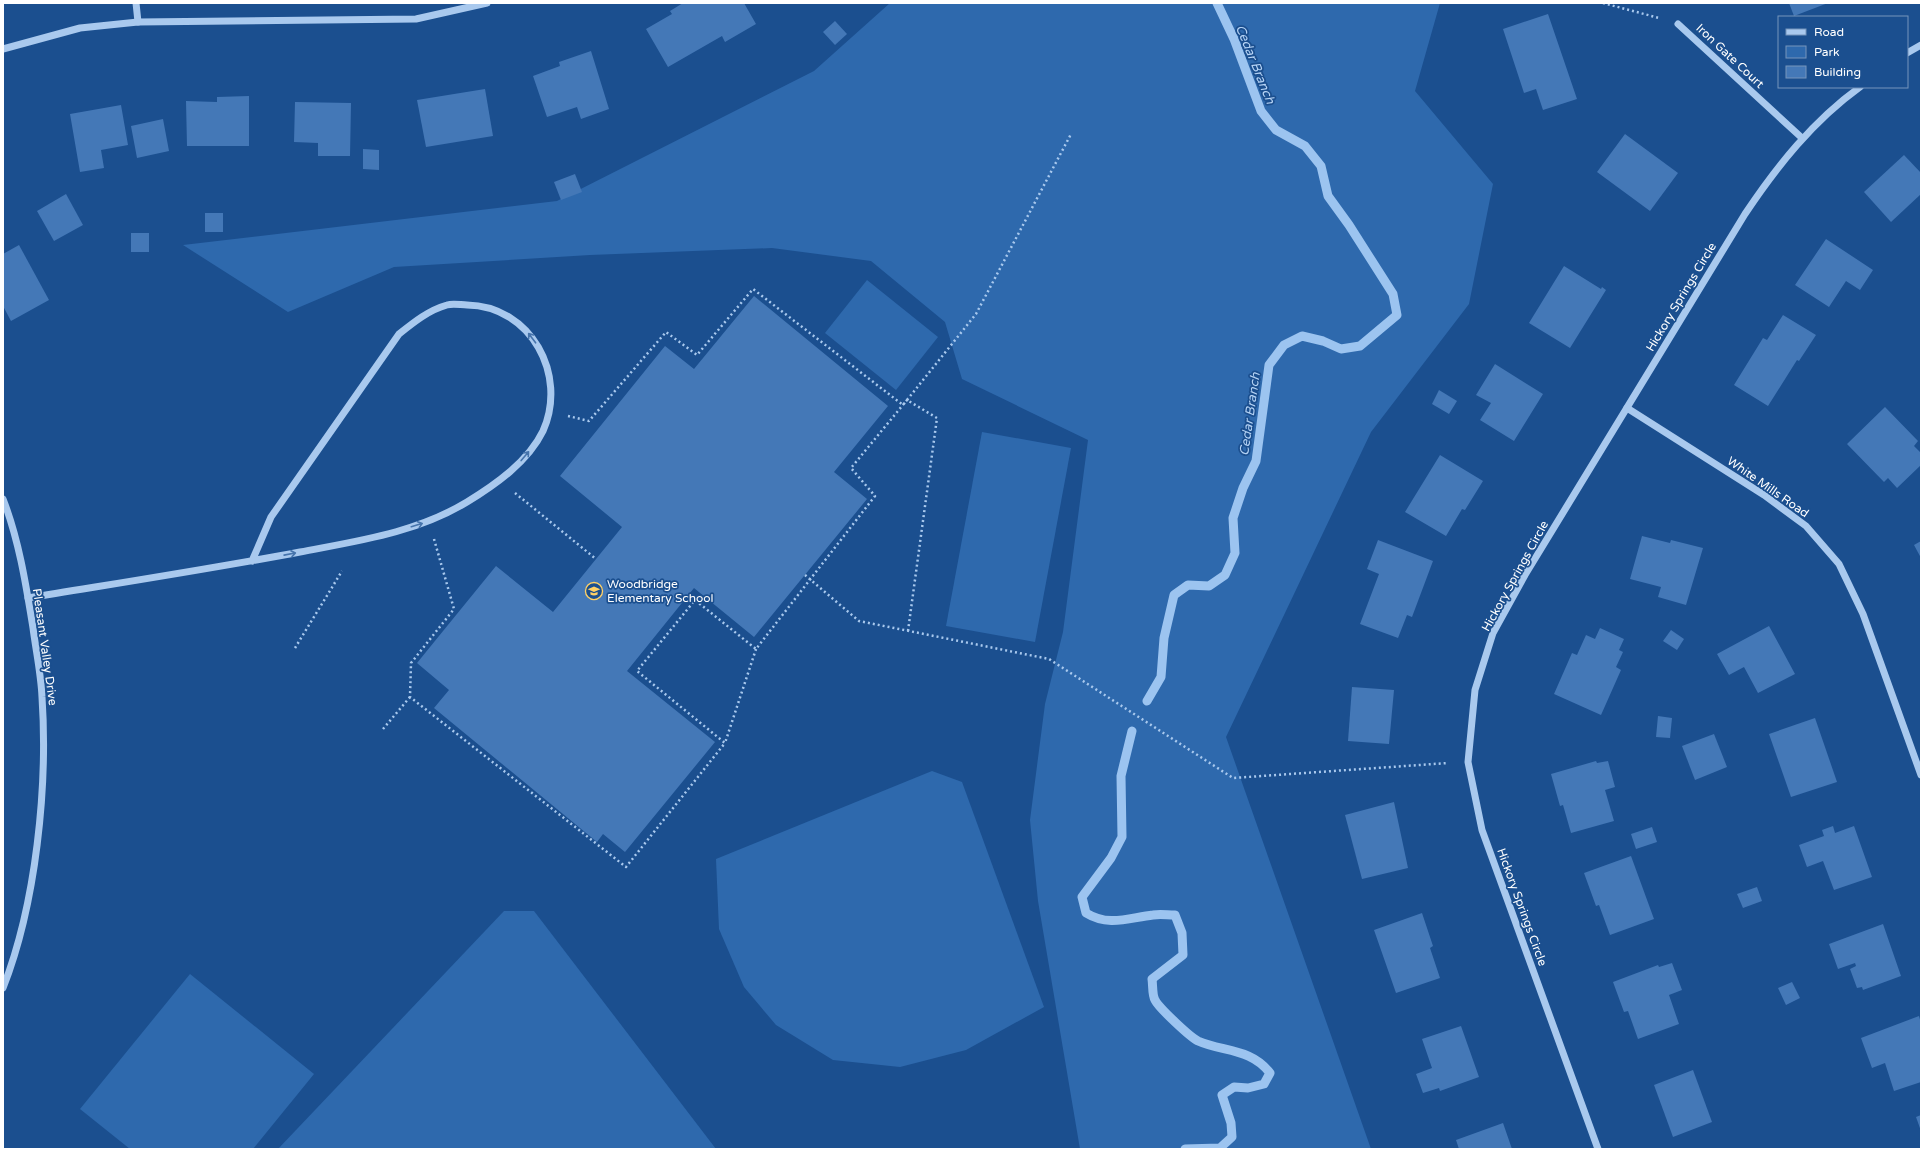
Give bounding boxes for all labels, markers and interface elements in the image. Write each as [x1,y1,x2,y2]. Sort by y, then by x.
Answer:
legend [1778,16,1908,88]
street label: Iron Gate Court [1693,21,1767,91]
water label: Cedar Branch [1232,22,1279,107]
text: Road [1814,25,1844,39]
text: Park [1814,45,1840,59]
text: Building [1814,65,1861,79]
street label: Hickory Springs Circle [1643,240,1719,354]
one-way arrow [528,332,536,343]
water label: Cedar Branch [1236,370,1264,457]
one-way arrow [520,450,529,461]
street label: White Mills Road [1725,454,1811,520]
street label: Hickory Springs Circle [1479,518,1551,634]
one-way arrow [410,521,423,528]
one-way arrow [283,549,296,557]
place label: Woodbridge Elementary School [607,577,714,605]
school or university icon: Woodbridge Elementary School [584,581,604,601]
street label: Pleasant Valley Drive [30,588,60,707]
street label: Hickory Springs Circle [1494,846,1550,968]

